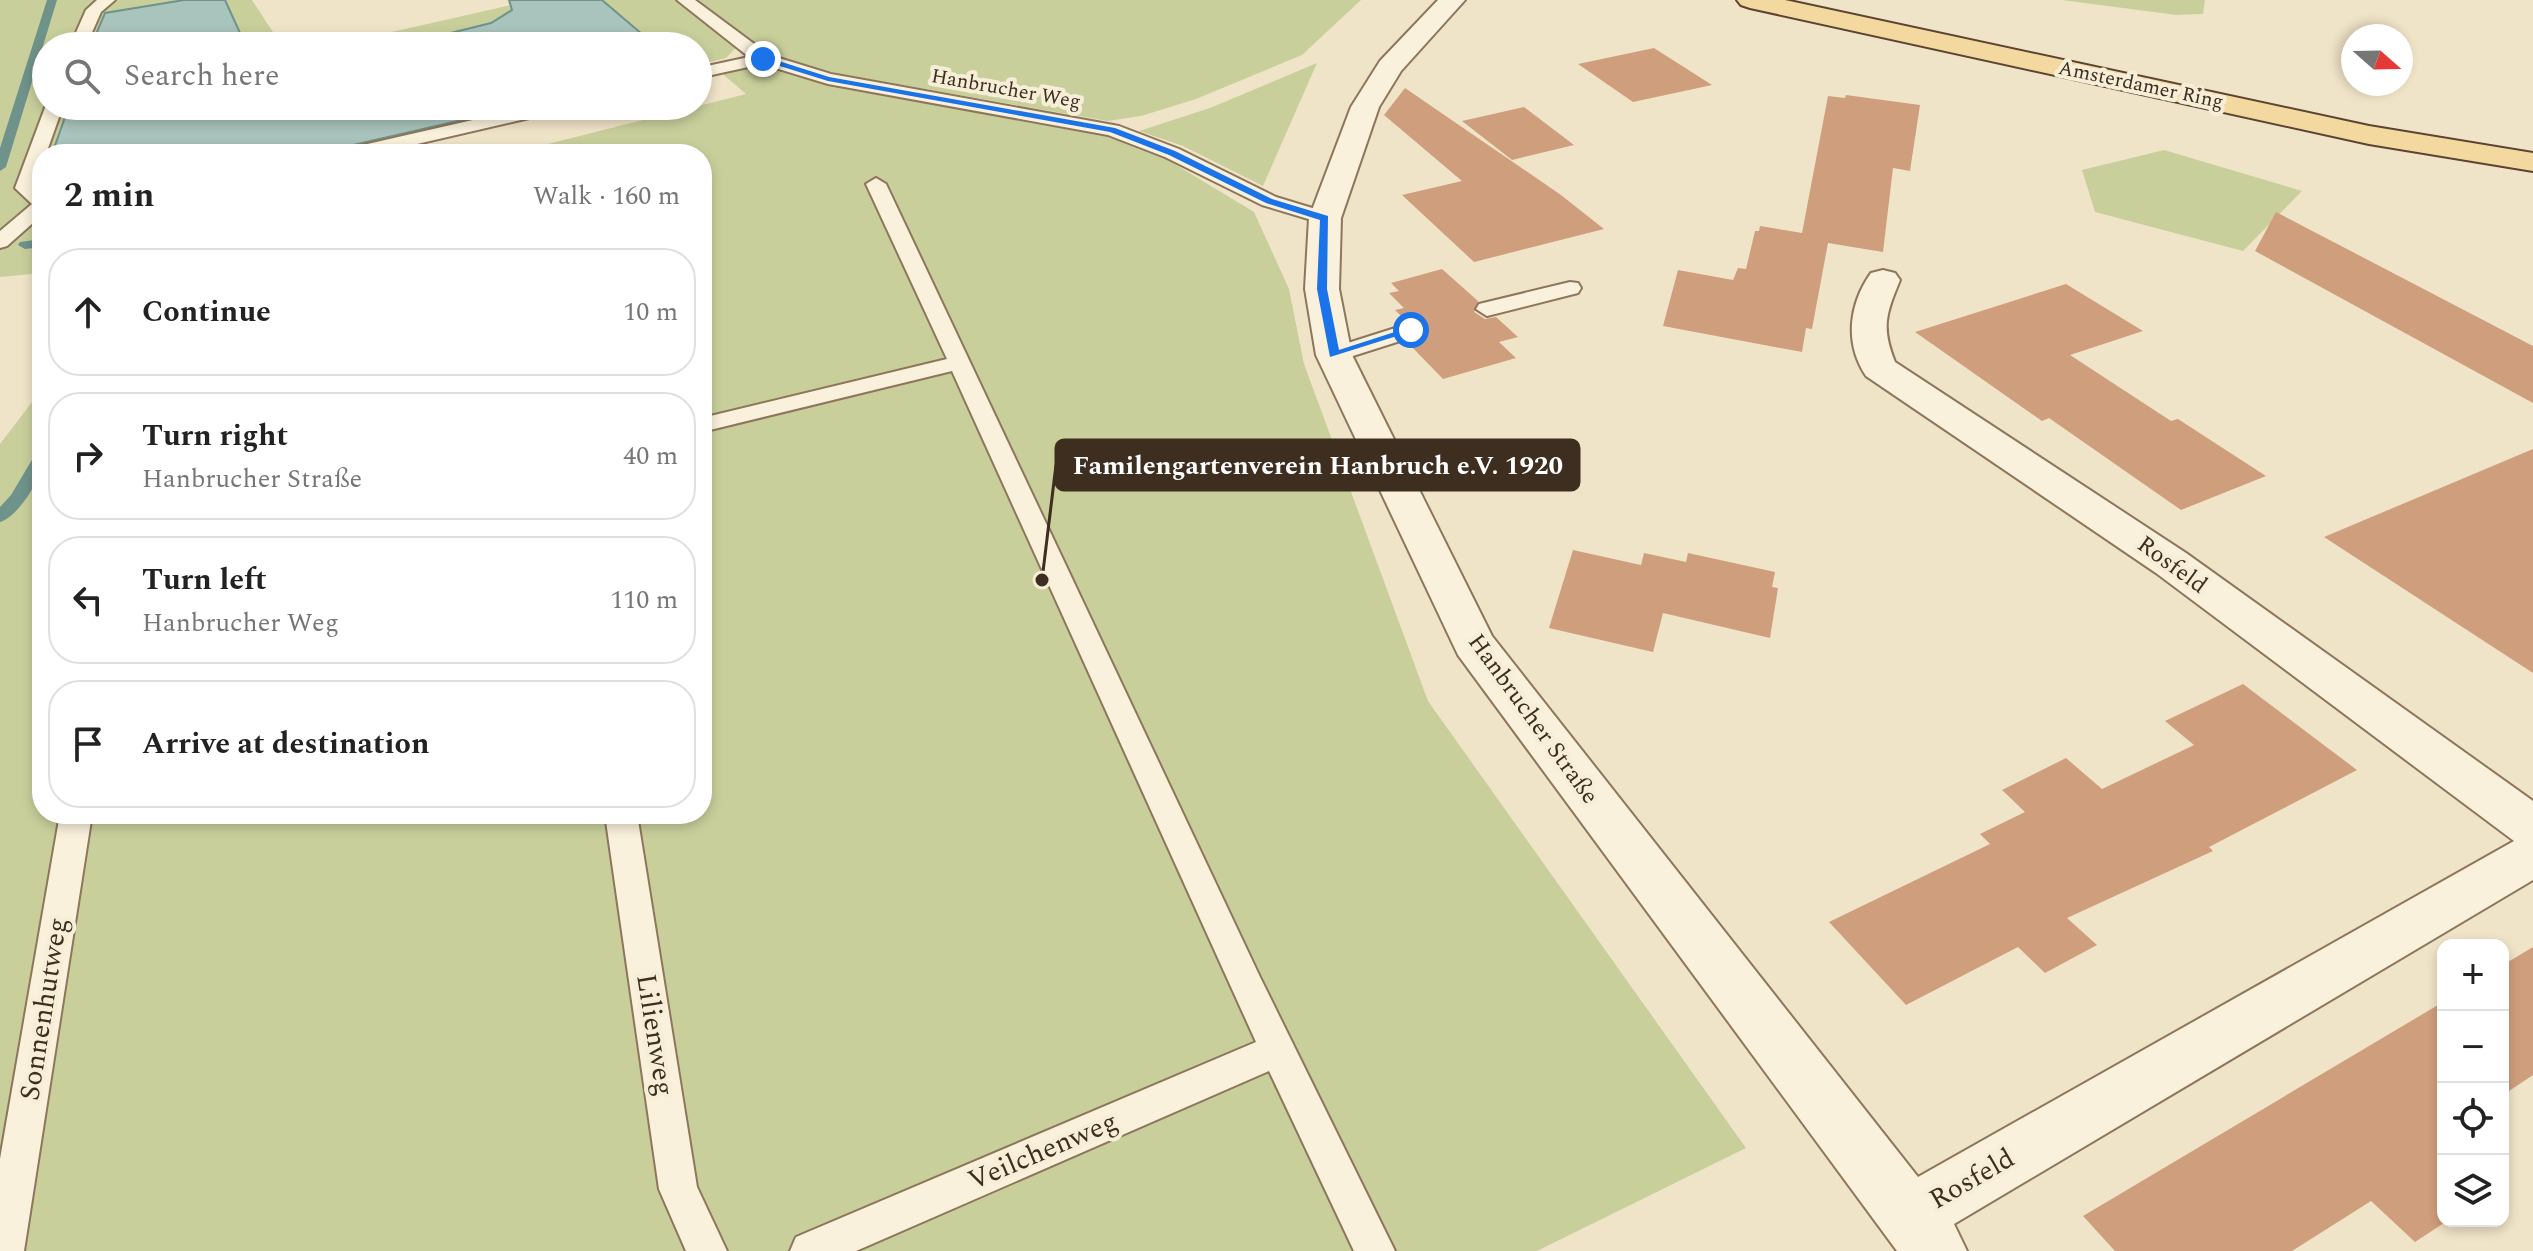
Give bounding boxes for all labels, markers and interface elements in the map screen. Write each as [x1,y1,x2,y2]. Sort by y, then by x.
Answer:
north arrow [2341,24,2413,96]
search box [32,32,712,120]
route end [745,41,781,77]
text: Search here [124,53,280,99]
street label: Amsterdamer Ring [2056,53,2226,117]
icon: search [60,54,104,98]
street label: Hanbrucher Weg [929,61,1083,117]
text: 2 min [64,170,154,222]
text: Walk · 160 m [533,176,680,216]
text: Continue [142,289,271,335]
icon: ahead [66,290,110,334]
text: 10 m [623,292,678,332]
route start [1393,312,1429,348]
text: Turn right [142,413,288,459]
icon: right [66,434,110,478]
text: 40 m [623,436,678,476]
callout: Familengartenverein Hanbruch e.V. 1920 [1056,440,1579,490]
text: Familengartenverein Hanbruch e.V. 1920 [1073,446,1563,486]
text: Hanbrucher Straße [142,459,362,499]
street label: Rosfeld [2129,527,2215,603]
text: Turn left [142,557,267,603]
icon: left [66,578,110,622]
text: 110 m [610,580,678,620]
text: Hanbrucher Weg [142,603,339,643]
street label: Hanbrucher Straße [1459,626,1607,812]
text: Arrive at destination [142,721,429,767]
icon: arrive [66,722,110,766]
street label: Sonnenhutweg [8,914,80,1104]
map controls [2437,939,2509,1227]
button: + [2437,939,2509,1011]
street label: Lilienweg [624,971,686,1099]
button: − [2437,1011,2509,1083]
button: locate [2437,1083,2509,1155]
street label: Veilchenweg [961,1100,1125,1202]
street label: Rosfeld [1921,1137,2023,1221]
button: layers [2437,1155,2509,1227]

